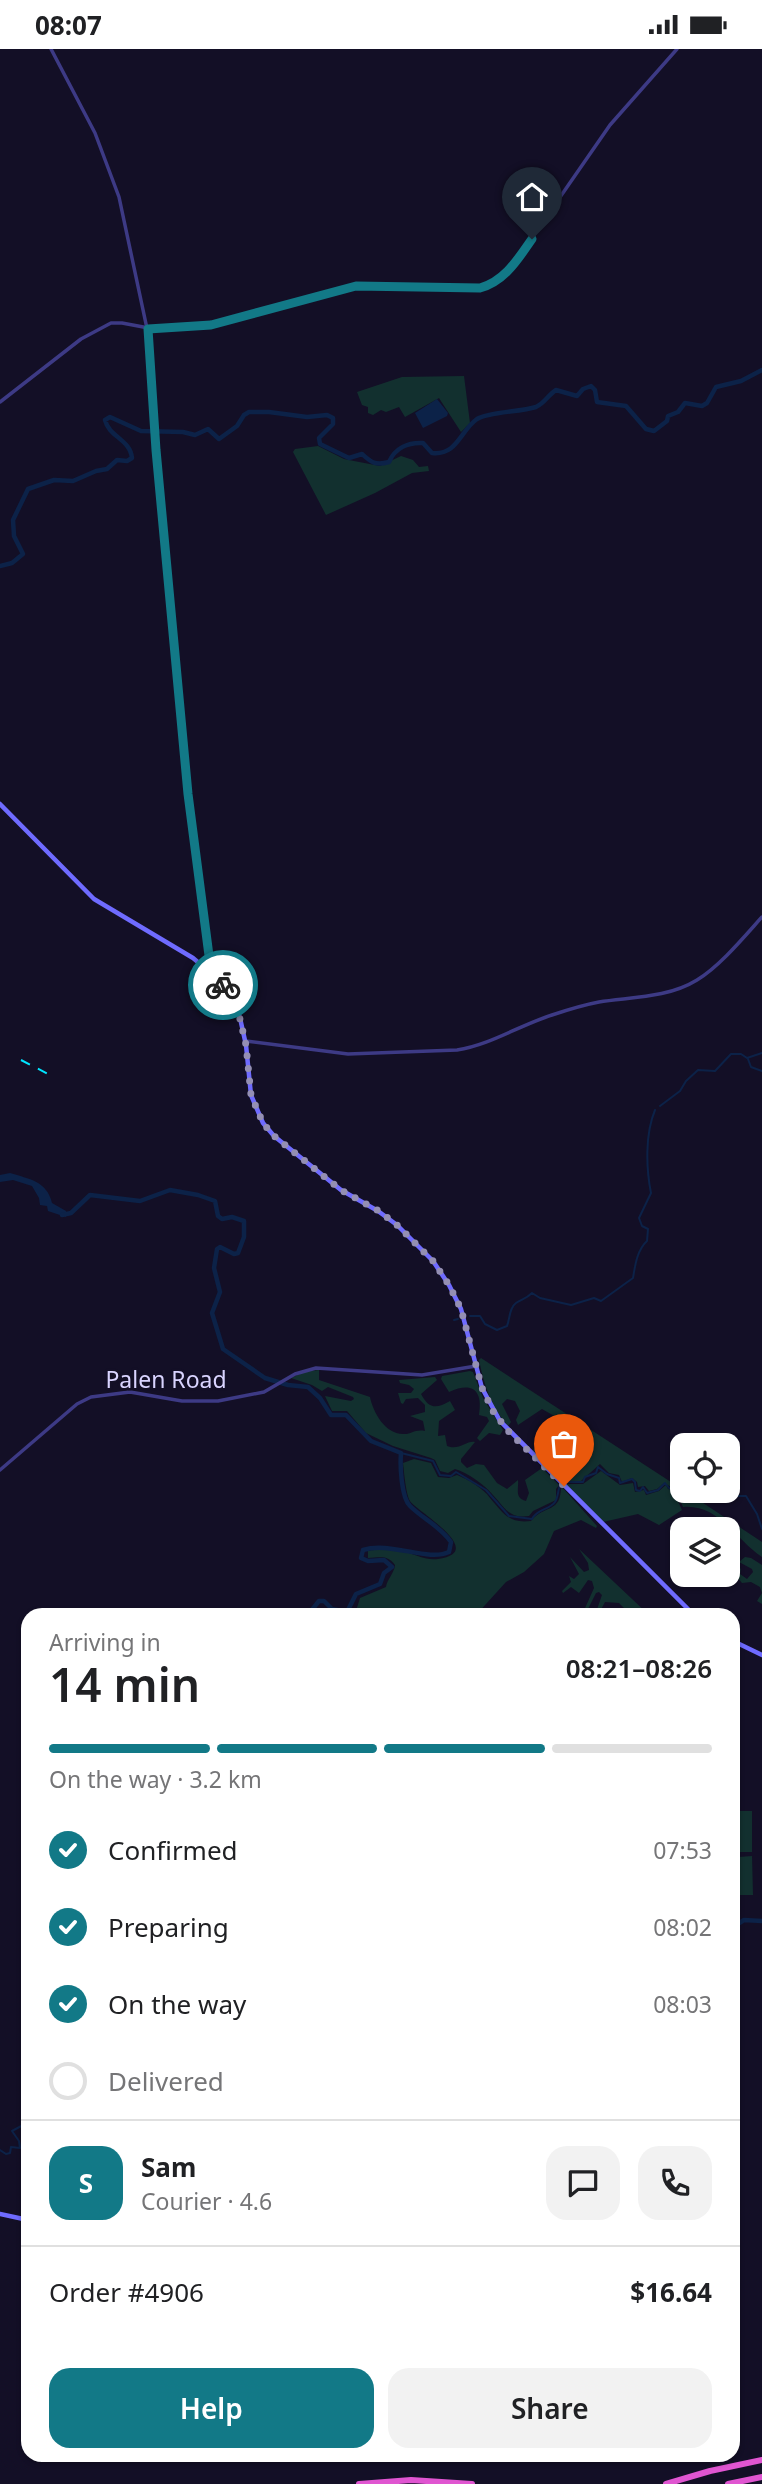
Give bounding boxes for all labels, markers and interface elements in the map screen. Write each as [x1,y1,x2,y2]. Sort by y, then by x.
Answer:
text: 08:07 [35,7,102,43]
pin [502,167,562,239]
icon: home [513,178,551,216]
courier [188,950,258,1020]
icon: bike [204,966,242,1004]
street label: Palen Road [105,1363,227,1395]
pin [534,1414,594,1486]
icon: bag [545,1425,583,1463]
map controls [670,1433,740,1587]
button: locate [670,1433,740,1503]
button: layers [670,1517,740,1587]
text: Arriving in [49,1626,161,1658]
text: 08:21–08:26 [566,1650,712,1686]
text: 14 min [49,1653,200,1715]
text: On the way · 3.2 km [49,1763,262,1795]
icon: check [49,1831,87,1869]
text: Confirmed [108,1832,238,1868]
text: 07:53 [653,1834,712,1866]
icon: check [49,1908,87,1946]
text: Preparing [108,1909,229,1945]
text: 08:02 [653,1911,712,1943]
icon: check [49,1985,87,2023]
text: On the way [108,1986,246,2022]
text: 08:03 [653,1988,712,2020]
text: Delivered [108,2063,224,2099]
button: chat [546,2146,620,2220]
button: phone [638,2146,712,2220]
text: Sam [141,2149,196,2185]
text: S [79,2165,93,2201]
text: Courier · 4.6 [141,2185,272,2217]
text: Order #4906 [49,2274,204,2310]
text: $16.64 [630,2274,712,2310]
button: Help [49,2368,374,2448]
button: Share [388,2368,712,2448]

